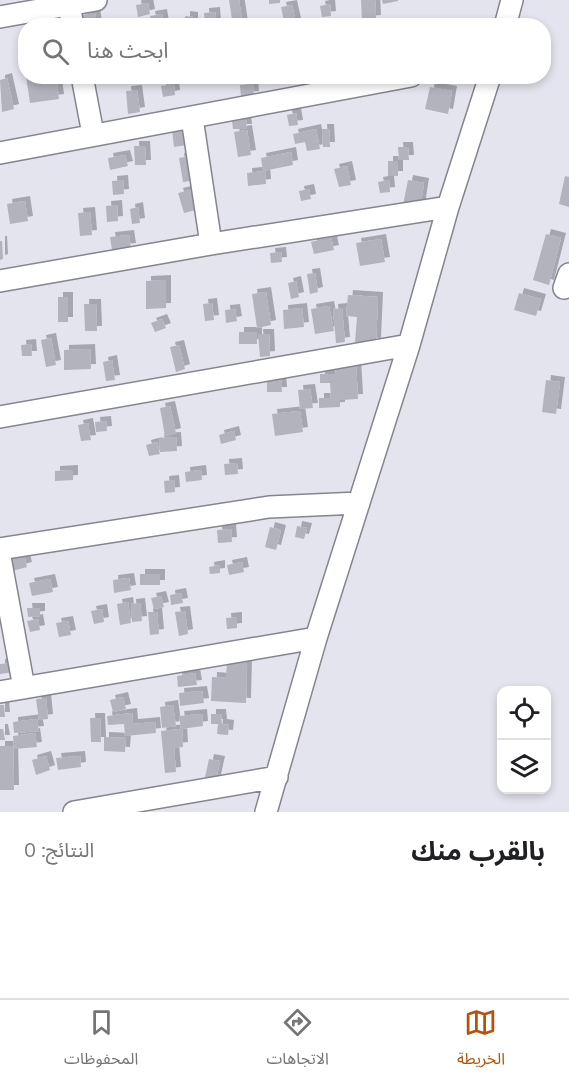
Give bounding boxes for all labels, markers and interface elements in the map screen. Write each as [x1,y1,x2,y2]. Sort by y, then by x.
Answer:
search box [18,18,551,84]
icon: search [39,35,72,68]
text: ابحث هنا [87,36,169,64]
map controls [497,686,551,794]
button: locate [497,686,551,740]
button: layers [497,740,551,794]
text: بالقرب منك [411,834,545,867]
text: النتائج: 0 [24,837,94,862]
tab: المحفوظات [64,1006,138,1076]
tab: الاتجاهات [266,1006,329,1076]
tab: الخريطة [457,1006,505,1076]

